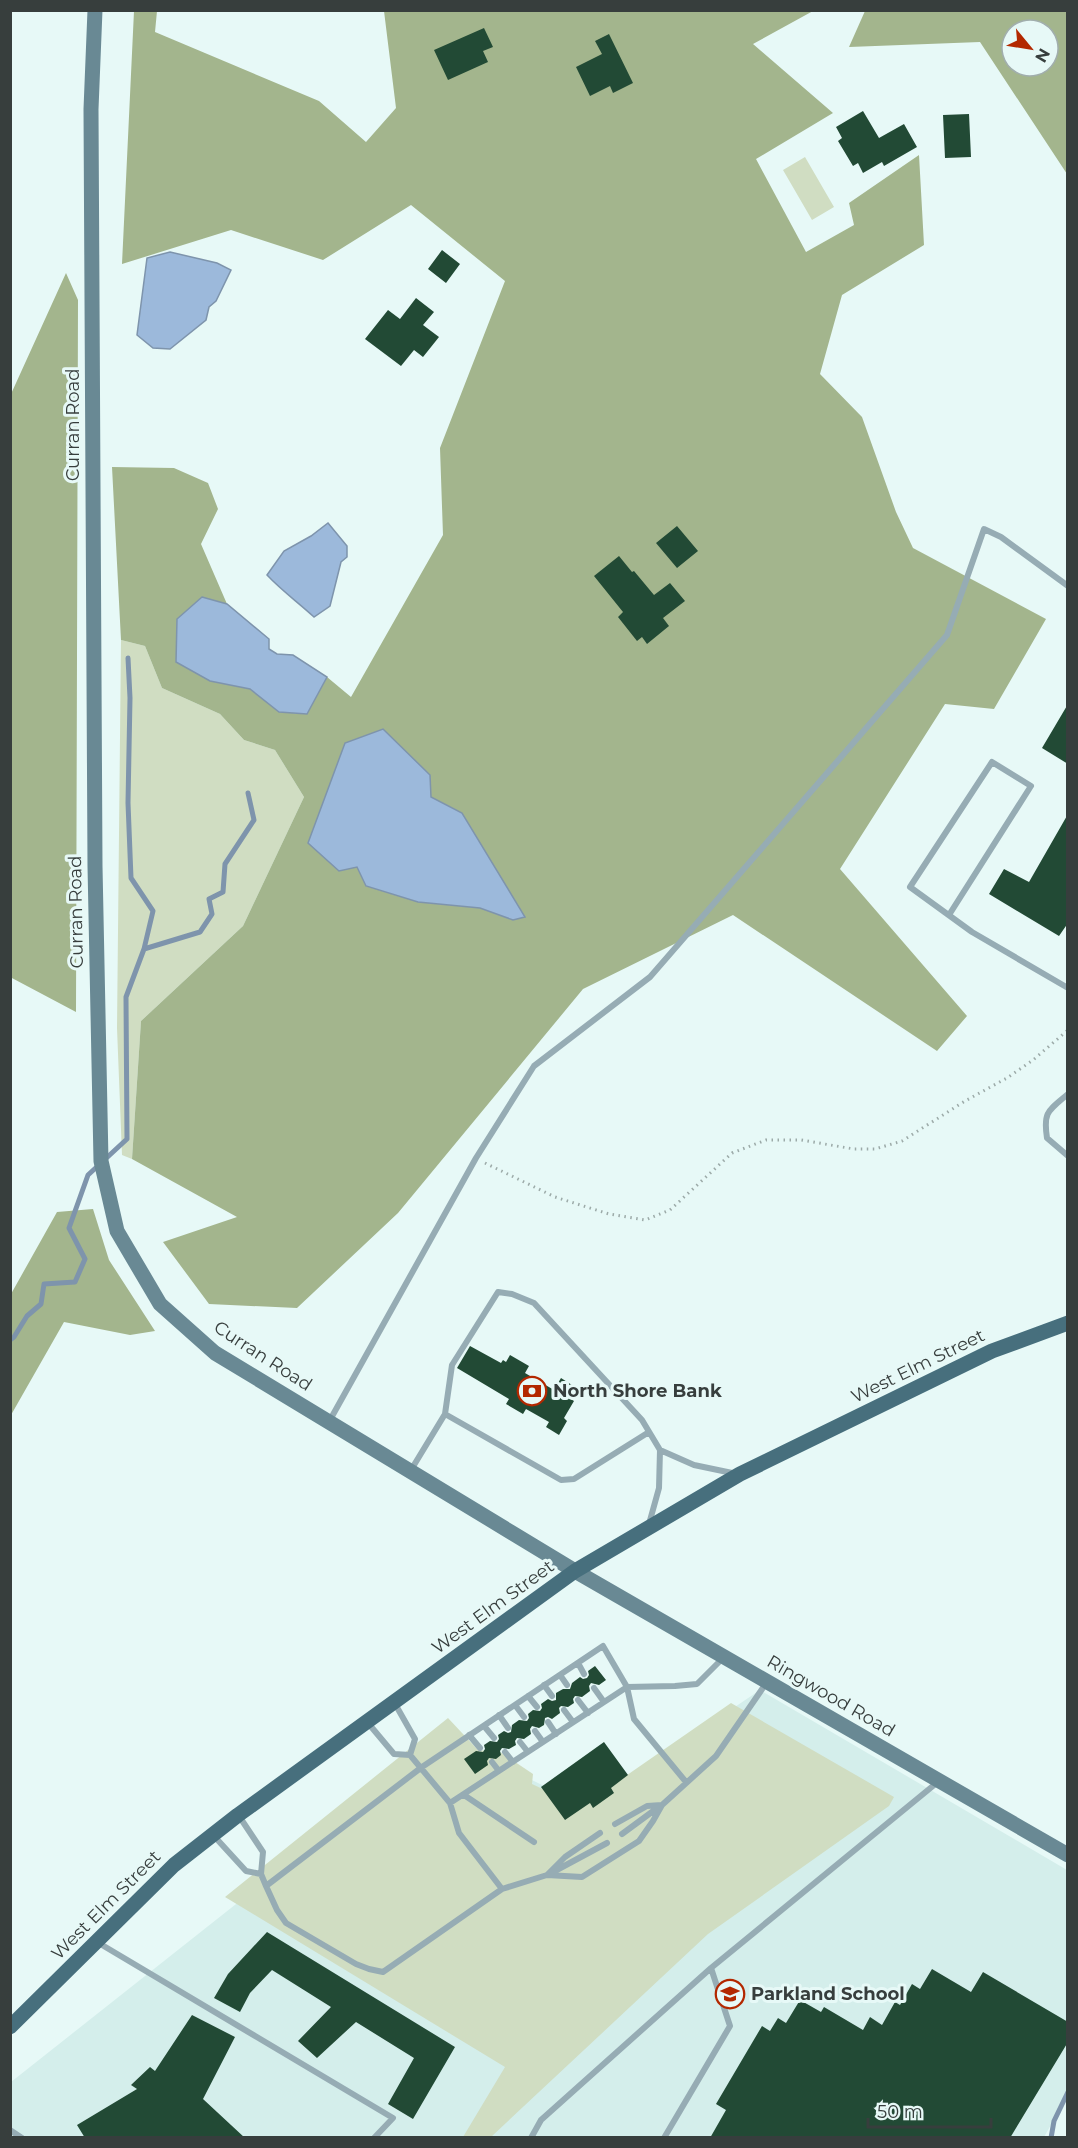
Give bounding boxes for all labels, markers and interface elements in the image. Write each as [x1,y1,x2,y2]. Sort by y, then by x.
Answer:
north arrow [1000,18,1060,78]
text: N [1031,45,1054,66]
street label: Curran Road [62,369,84,481]
street label: Curran Road [64,855,88,969]
street label: Curran Road [210,1316,316,1396]
street label: West Elm Street [848,1324,988,1408]
bank icon: North Shore Bank [516,1375,548,1407]
place label: North Shore Bank [553,1380,722,1402]
street label: West Elm Street [428,1555,558,1659]
street label: Ringwood Road [763,1650,899,1742]
street label: West Elm Street [47,1846,165,1964]
school or university icon: Parkland School [714,1978,746,2010]
place label: Parkland School [751,1983,905,2005]
scale bar [868,2091,991,2129]
text: 50 m [877,2101,923,2123]

